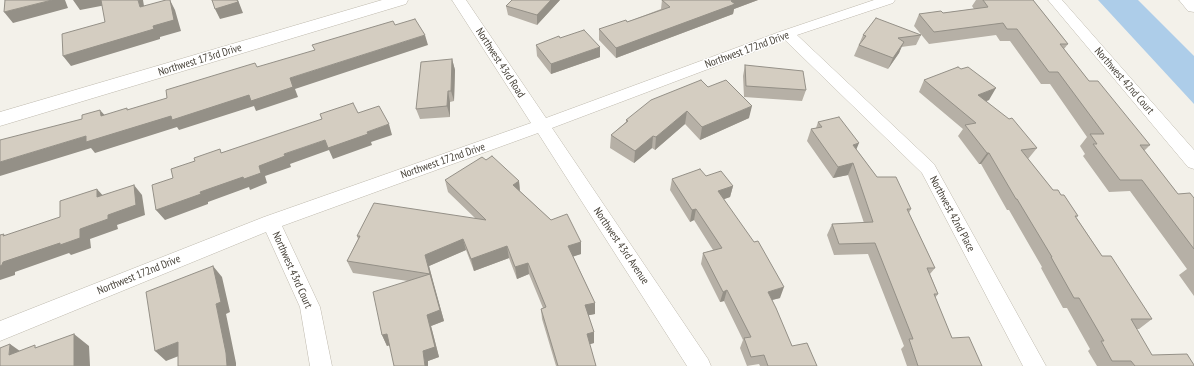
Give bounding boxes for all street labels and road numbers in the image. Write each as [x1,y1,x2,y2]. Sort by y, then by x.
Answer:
street label: Northwest 43rd Road [473,26,527,100]
street label: Northwest 172nd Drive [703,29,791,71]
street label: Northwest 173rd Drive [157,41,243,79]
street label: Northwest 42nd Court [1091,45,1157,117]
street label: Northwest 172nd Drive [399,140,487,182]
street label: Northwest 42nd Place [926,174,978,254]
street label: Northwest 43rd Avenue [590,205,652,287]
street label: Northwest 43rd Court [269,230,315,310]
street label: Northwest 172nd Drive [95,252,183,298]

